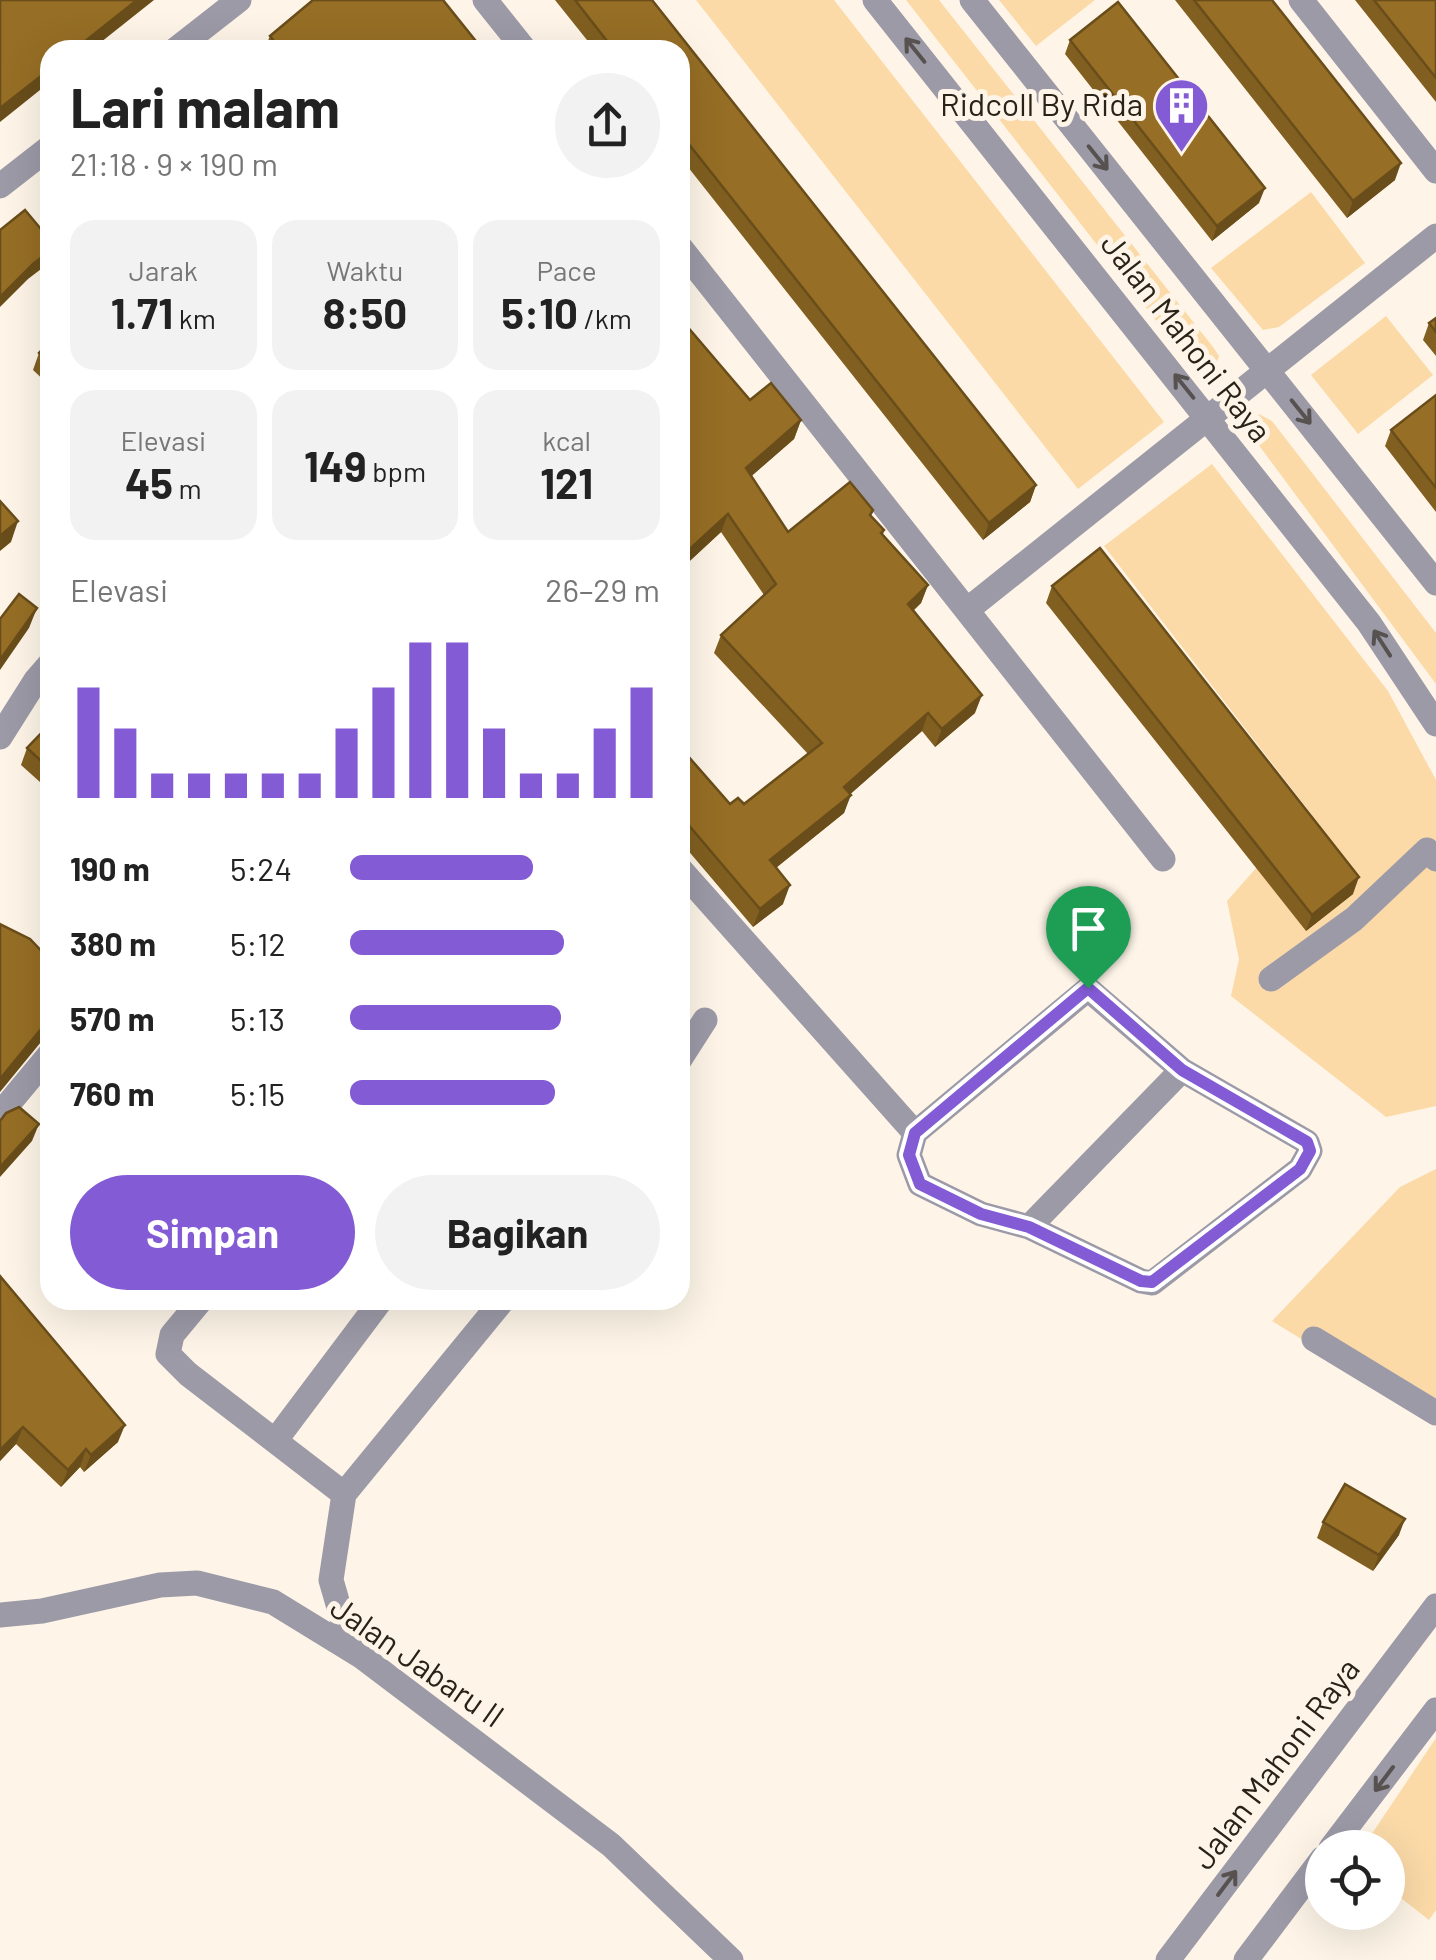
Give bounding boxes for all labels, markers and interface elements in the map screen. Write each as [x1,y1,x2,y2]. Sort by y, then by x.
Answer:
one-way arrow [905,37,926,64]
text: Lari malam [70,73,340,139]
button: share [555,73,660,178]
building icon: Ridcoll By Rida [1152,75,1212,154]
place label: Ridcoll By Rida [940,84,1143,122]
text: 21:18 · 9 × 190 m [70,144,278,182]
one-way arrow [1087,145,1109,171]
street label: Jalan Mahoni Raya [1094,225,1281,449]
text: Jarak [129,253,198,287]
text: Waktu [327,253,403,287]
text: Pace [537,253,597,287]
text: 1.71 [111,287,173,337]
text: 8:50 [323,287,407,337]
text: 5:10 [501,287,578,337]
text: km [173,301,216,335]
text: /km [578,301,632,335]
one-way arrow [1173,373,1194,400]
one-way arrow [1290,399,1312,425]
text: Elevasi [120,423,206,457]
text: kcal [542,423,591,457]
text: 149 [304,440,367,490]
text: bpm [367,454,426,488]
text: 45 [125,457,173,507]
text: 121 [540,457,593,507]
text: m [173,471,202,505]
text: Elevasi [70,570,168,608]
text: 26–29 m [545,570,660,608]
one-way arrow [1372,629,1393,658]
text: 190 m [70,849,150,887]
text: 5:24 [230,849,292,887]
pin [1046,886,1131,989]
icon: arrive [1061,901,1116,956]
text: 380 m [70,924,156,962]
text: 5:12 [230,924,286,962]
text: 570 m [70,999,154,1037]
text: 5:13 [230,999,285,1037]
text: 760 m [70,1074,154,1112]
text: 5:15 [230,1074,285,1112]
button: Simpan [70,1175,355,1290]
button: Bagikan [375,1175,660,1290]
street label: Jalan Jabaru II [324,1587,512,1734]
street label: Jalan Mahoni Raya [1183,1650,1366,1876]
one-way arrow [1373,1765,1395,1791]
map controls [1305,1830,1405,1930]
button: locate [1305,1830,1405,1930]
one-way arrow [1217,1870,1238,1897]

